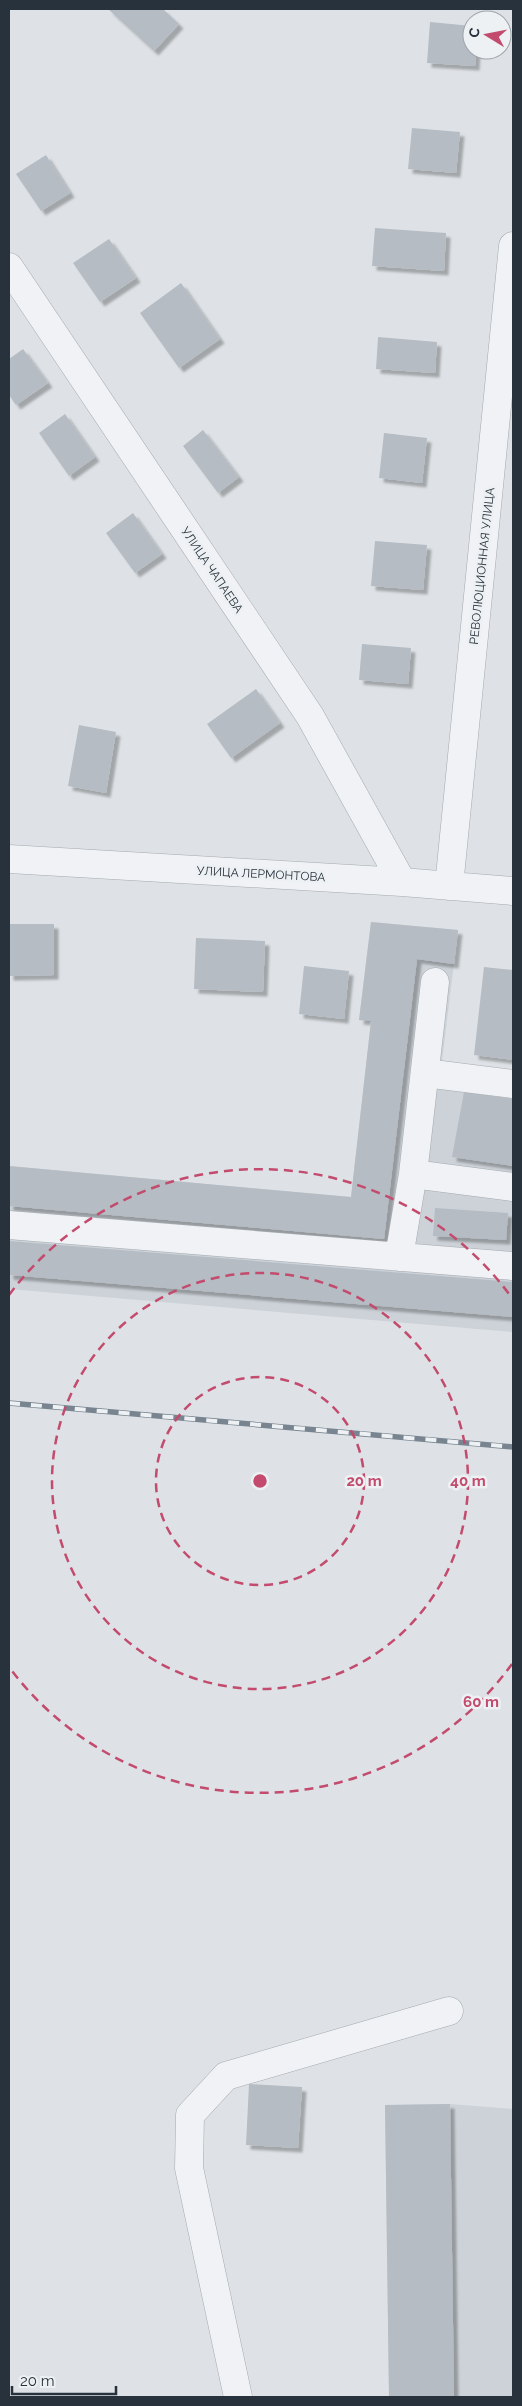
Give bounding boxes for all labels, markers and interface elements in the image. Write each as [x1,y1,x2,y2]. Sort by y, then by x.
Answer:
north arrow [462,10,512,60]
text: С [465,26,483,39]
street label: РЕВОЛЮЦИОННАЯ УЛИЦА [467,487,497,645]
street label: УЛИЦА ЧАПАЕВА [178,524,246,616]
street label: УЛИЦА ЛЕРМОНТОВА [196,864,326,884]
centre of rings [251,1472,269,1490]
text: 20 m [346,1472,382,1490]
text: 40 m [450,1472,486,1490]
text: 60 m [463,1693,499,1711]
scale bar [12,2364,116,2396]
text: 20 m [20,2372,55,2390]

